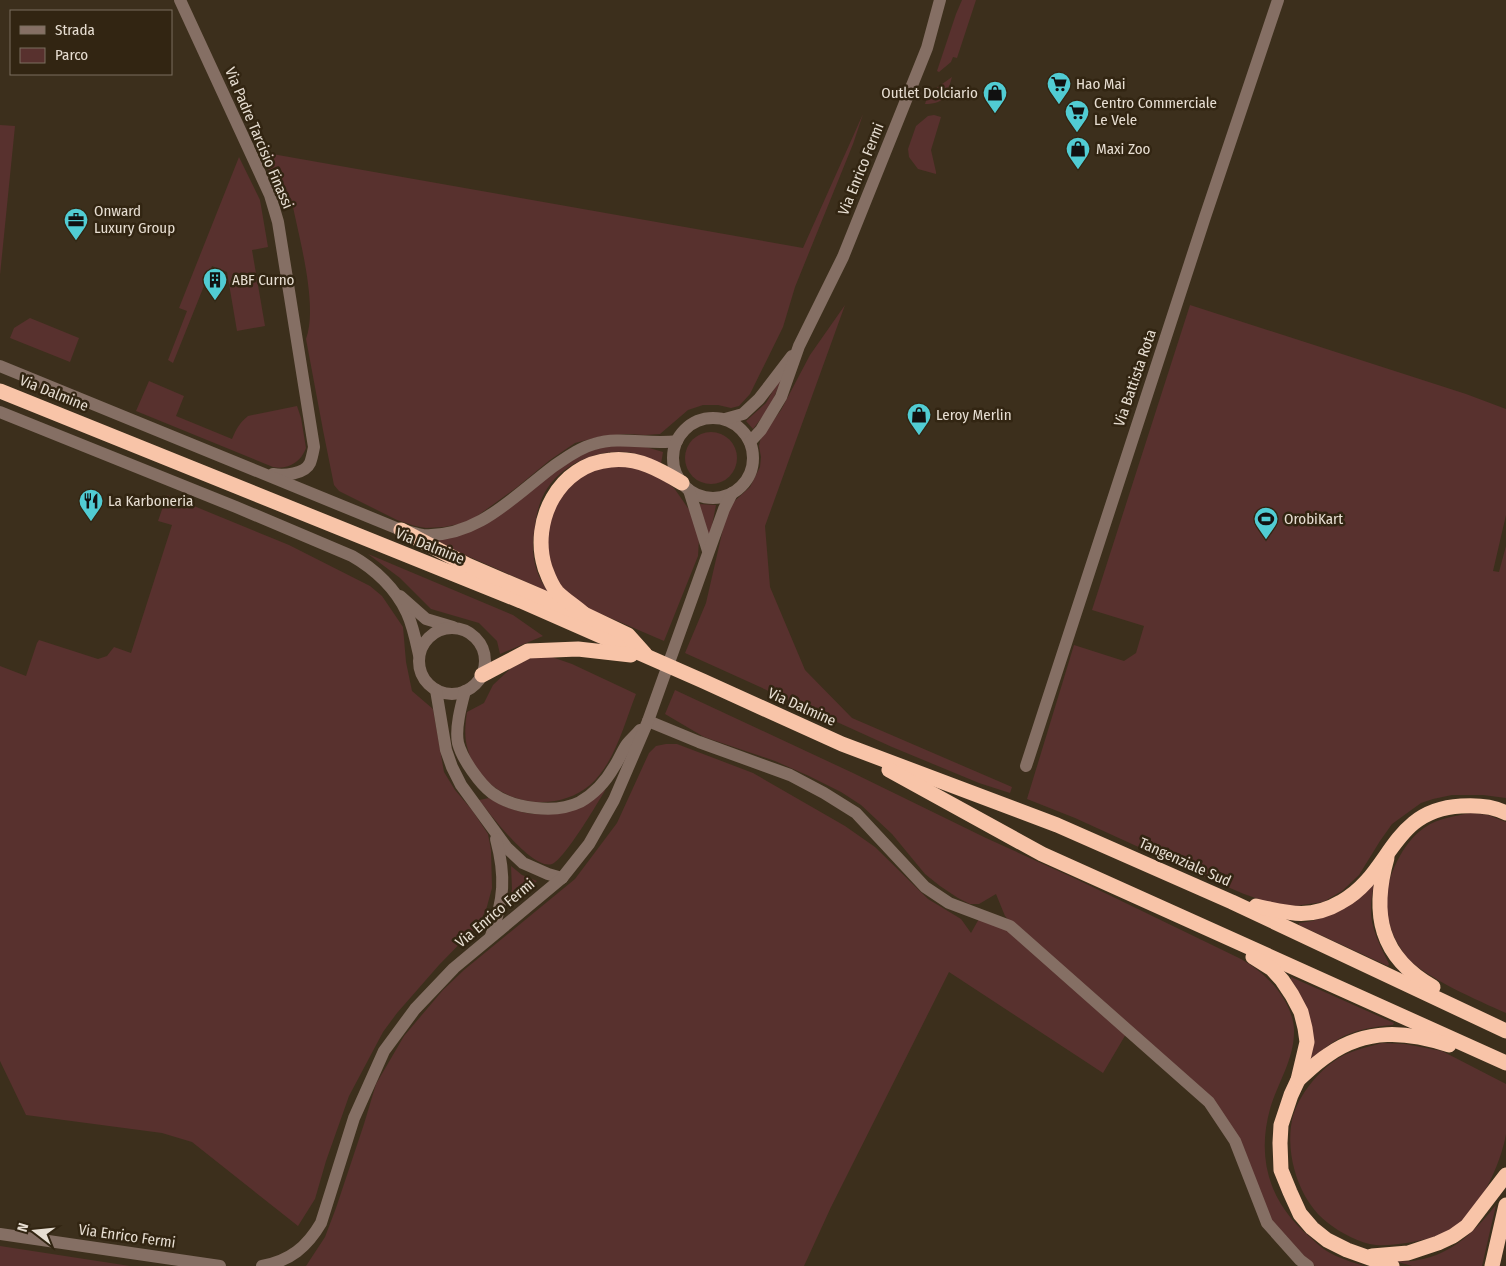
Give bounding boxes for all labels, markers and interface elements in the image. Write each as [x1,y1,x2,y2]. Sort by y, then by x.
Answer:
legend [10,10,172,75]
text: Strada [55,21,95,39]
text: Parco [55,46,88,64]
street label: Via Padre Tarcisio Finassi [221,64,297,212]
supermarket icon: Hao Mai [1046,71,1072,105]
place label: Hao Mai [1076,75,1126,93]
shop icon: Outlet Dolciario [982,80,1008,114]
place label: Outlet Dolciario [881,84,978,102]
place label: Centro Commerciale Le Vele [1094,94,1217,129]
supermarket icon: Centro Commerciale Le Vele [1064,99,1090,133]
street label: Via Enrico Fermi [834,120,888,218]
shop icon: Maxi Zoo [1065,136,1091,170]
place label: Maxi Zoo [1096,140,1151,158]
place label: Onward Luxury Group [94,202,175,237]
office icon: Onward Luxury Group [63,207,89,241]
building icon: ABF Curno [202,267,228,301]
place label: ABF Curno [232,271,295,289]
street label: Via Battista Rota [1110,327,1160,429]
street label: Via Dalmine [17,371,91,415]
shop icon: Leroy Merlin [906,402,932,436]
place label: Leroy Merlin [936,406,1012,424]
restaurant icon: La Karboneria [78,488,104,522]
place label: La Karboneria [108,492,193,510]
sports icon: OrobiKart [1253,506,1279,540]
place label: OrobiKart [1284,510,1343,528]
street label: Via Dalmine [393,524,467,568]
street label: Via Dalmine [765,684,839,730]
street label: Tangenziale Sud [1136,834,1234,890]
street label: Via Enrico Fermi [452,875,538,951]
north arrow [10,1206,60,1256]
street label: Via Enrico Fermi [77,1220,177,1252]
text: N [14,1221,32,1234]

